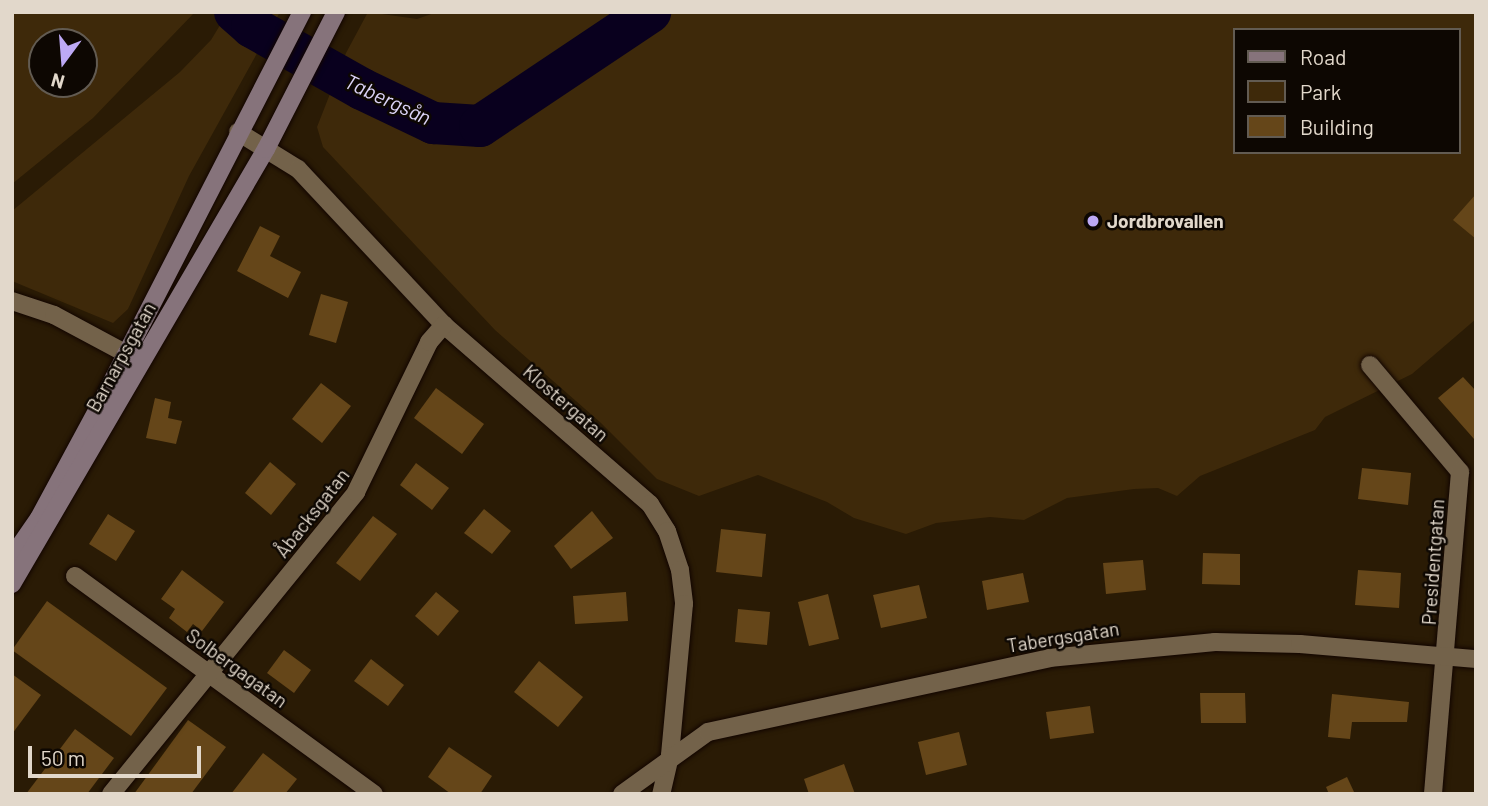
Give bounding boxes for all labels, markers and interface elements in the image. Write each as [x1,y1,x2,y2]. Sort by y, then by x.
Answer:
north arrow [28,28,98,98]
legend [1232,28,1460,154]
text: Road [1300,44,1346,69]
water label: Tabergsån [341,68,435,130]
text: N [48,69,67,95]
text: Park [1300,79,1341,104]
text: Building [1300,114,1374,139]
place label: Jordbrovallen [1107,210,1224,232]
marker: Jordbrovallen [1085,213,1101,229]
street label: Barnarpsgatan [82,298,160,416]
street label: Klostergatan [519,360,613,446]
street label: Åbacksgatan [270,464,354,562]
street label: Presidentgatan [1417,498,1449,626]
street label: Tabergsgatan [1005,617,1121,657]
street label: Solbergagatan [182,624,292,712]
scale bar [32,732,205,776]
text: 50 m [41,745,85,770]

